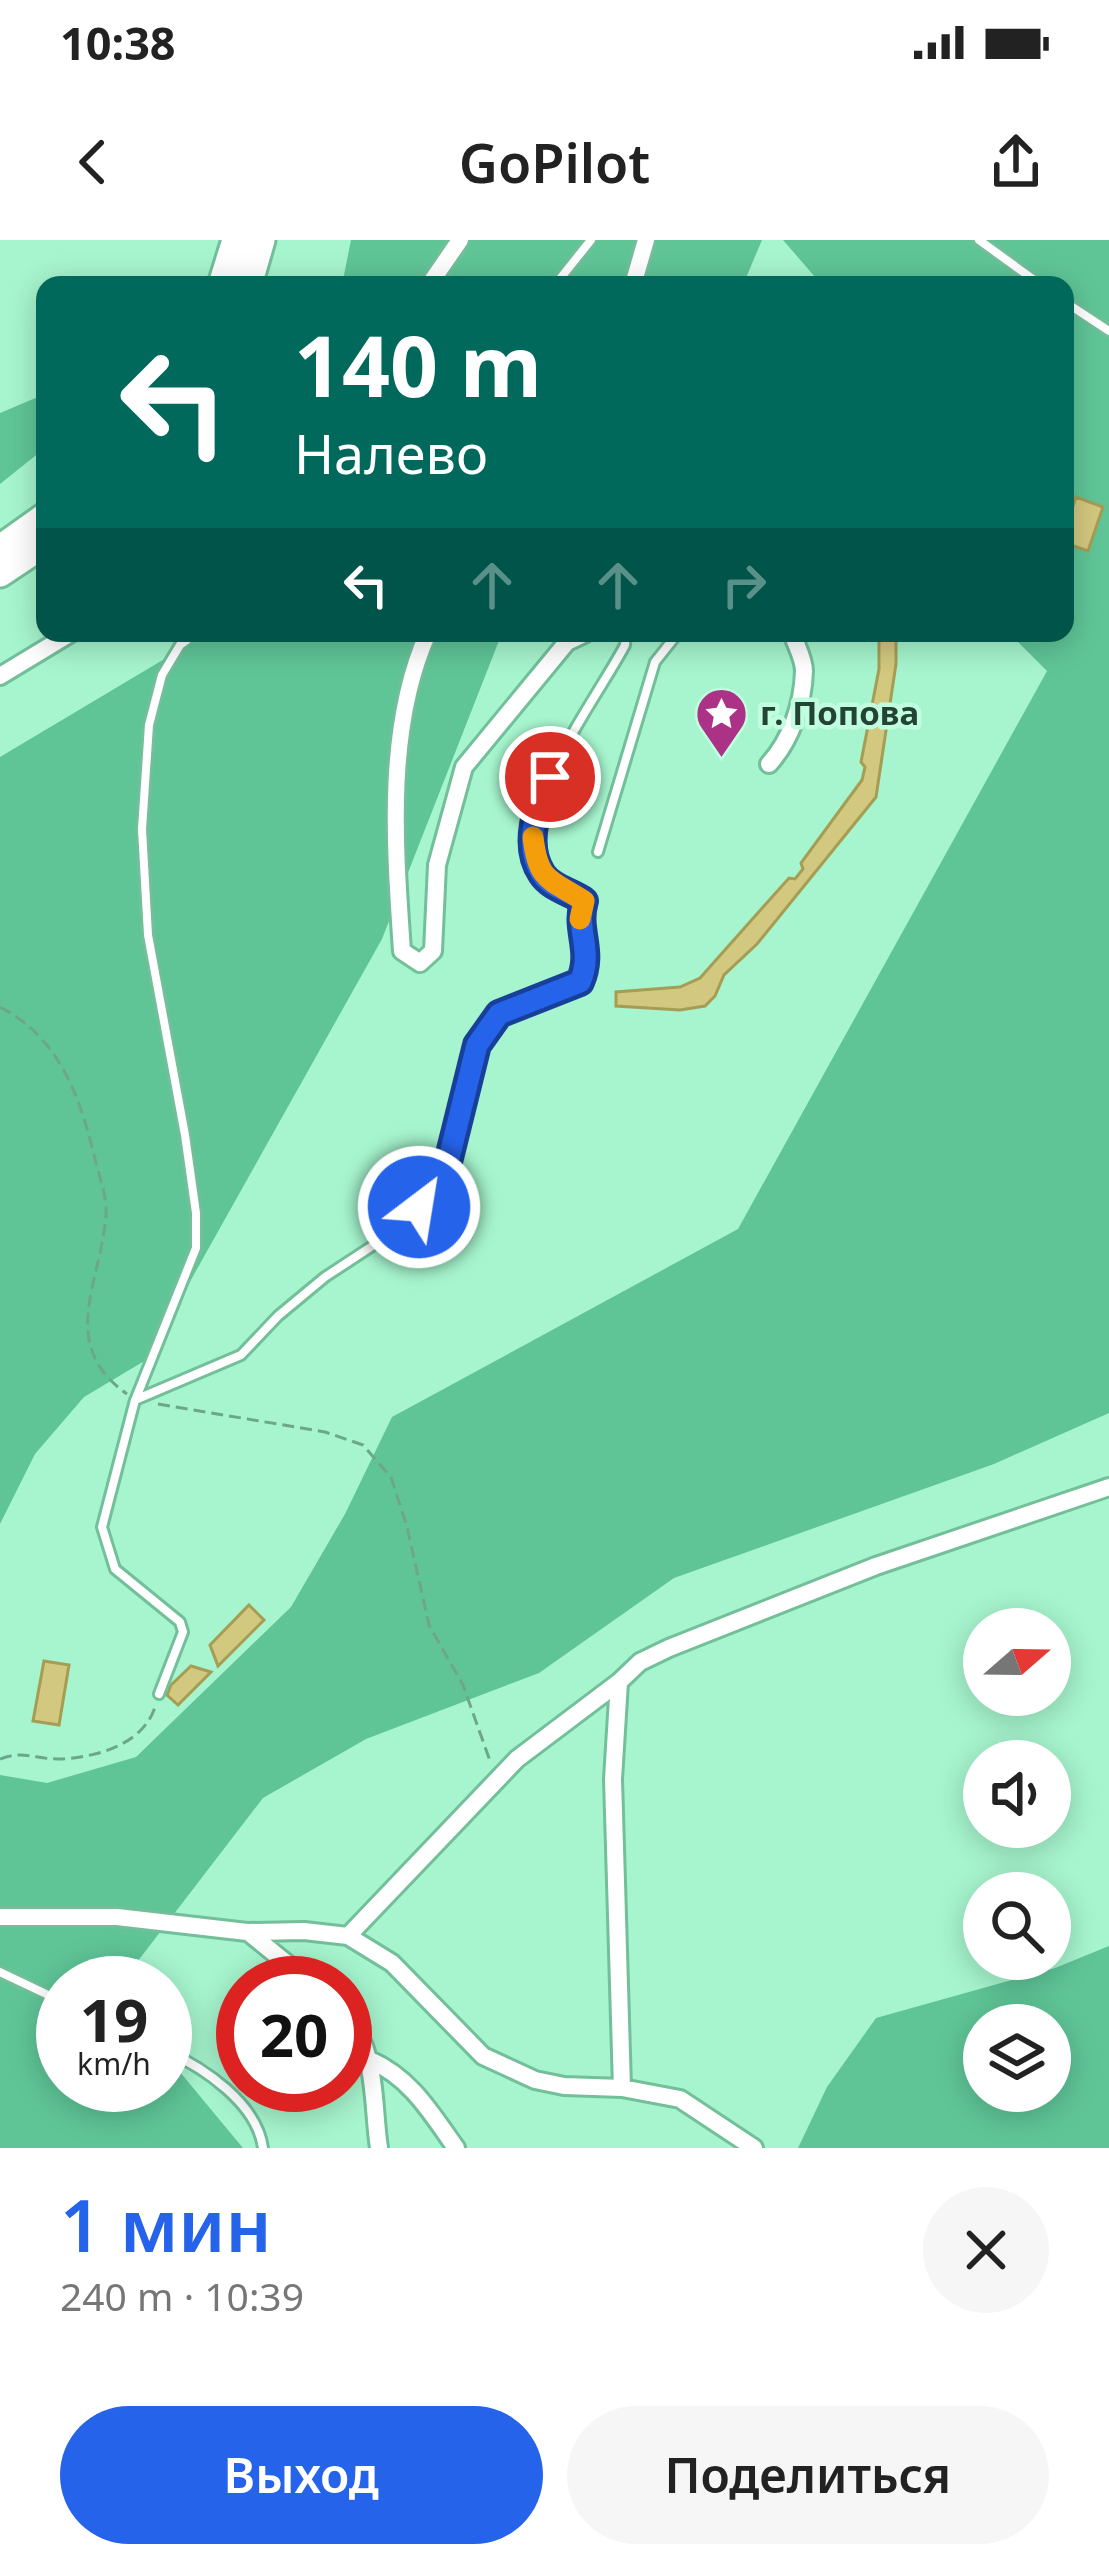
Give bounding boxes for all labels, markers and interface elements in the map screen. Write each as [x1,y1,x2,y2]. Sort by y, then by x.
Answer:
text: 10:38 [60,12,176,73]
text: GoPilot [459,125,650,199]
icon: back [60,129,126,195]
icon: share [983,129,1049,195]
text: 140 m [294,307,542,422]
icon: left [96,324,252,480]
text: Налево [294,416,488,490]
icon: left [333,552,399,618]
icon: ahead [459,552,525,618]
icon: ahead [585,552,651,618]
icon: right [711,552,777,618]
place icon: г. Попова [693,685,749,759]
place label: г. Попова [760,690,919,735]
pin [499,726,601,828]
icon: arrive [517,744,583,810]
position arrow [356,1144,482,1270]
north arrow [963,1608,1071,1716]
map controls [963,1608,1071,2112]
button: sound [963,1740,1071,1848]
button: search [963,1872,1071,1980]
speed limit sign: 20 [216,1956,372,2112]
text: 19 [80,1978,148,2060]
button: layers [963,2004,1071,2112]
text: km/h [77,2043,151,2084]
text: 1 мин [60,2175,271,2273]
button: close [923,2187,1049,2313]
text: 240 m · 10:39 [60,2269,304,2322]
button: Выход [60,2406,543,2544]
button: Поделиться [567,2406,1049,2544]

